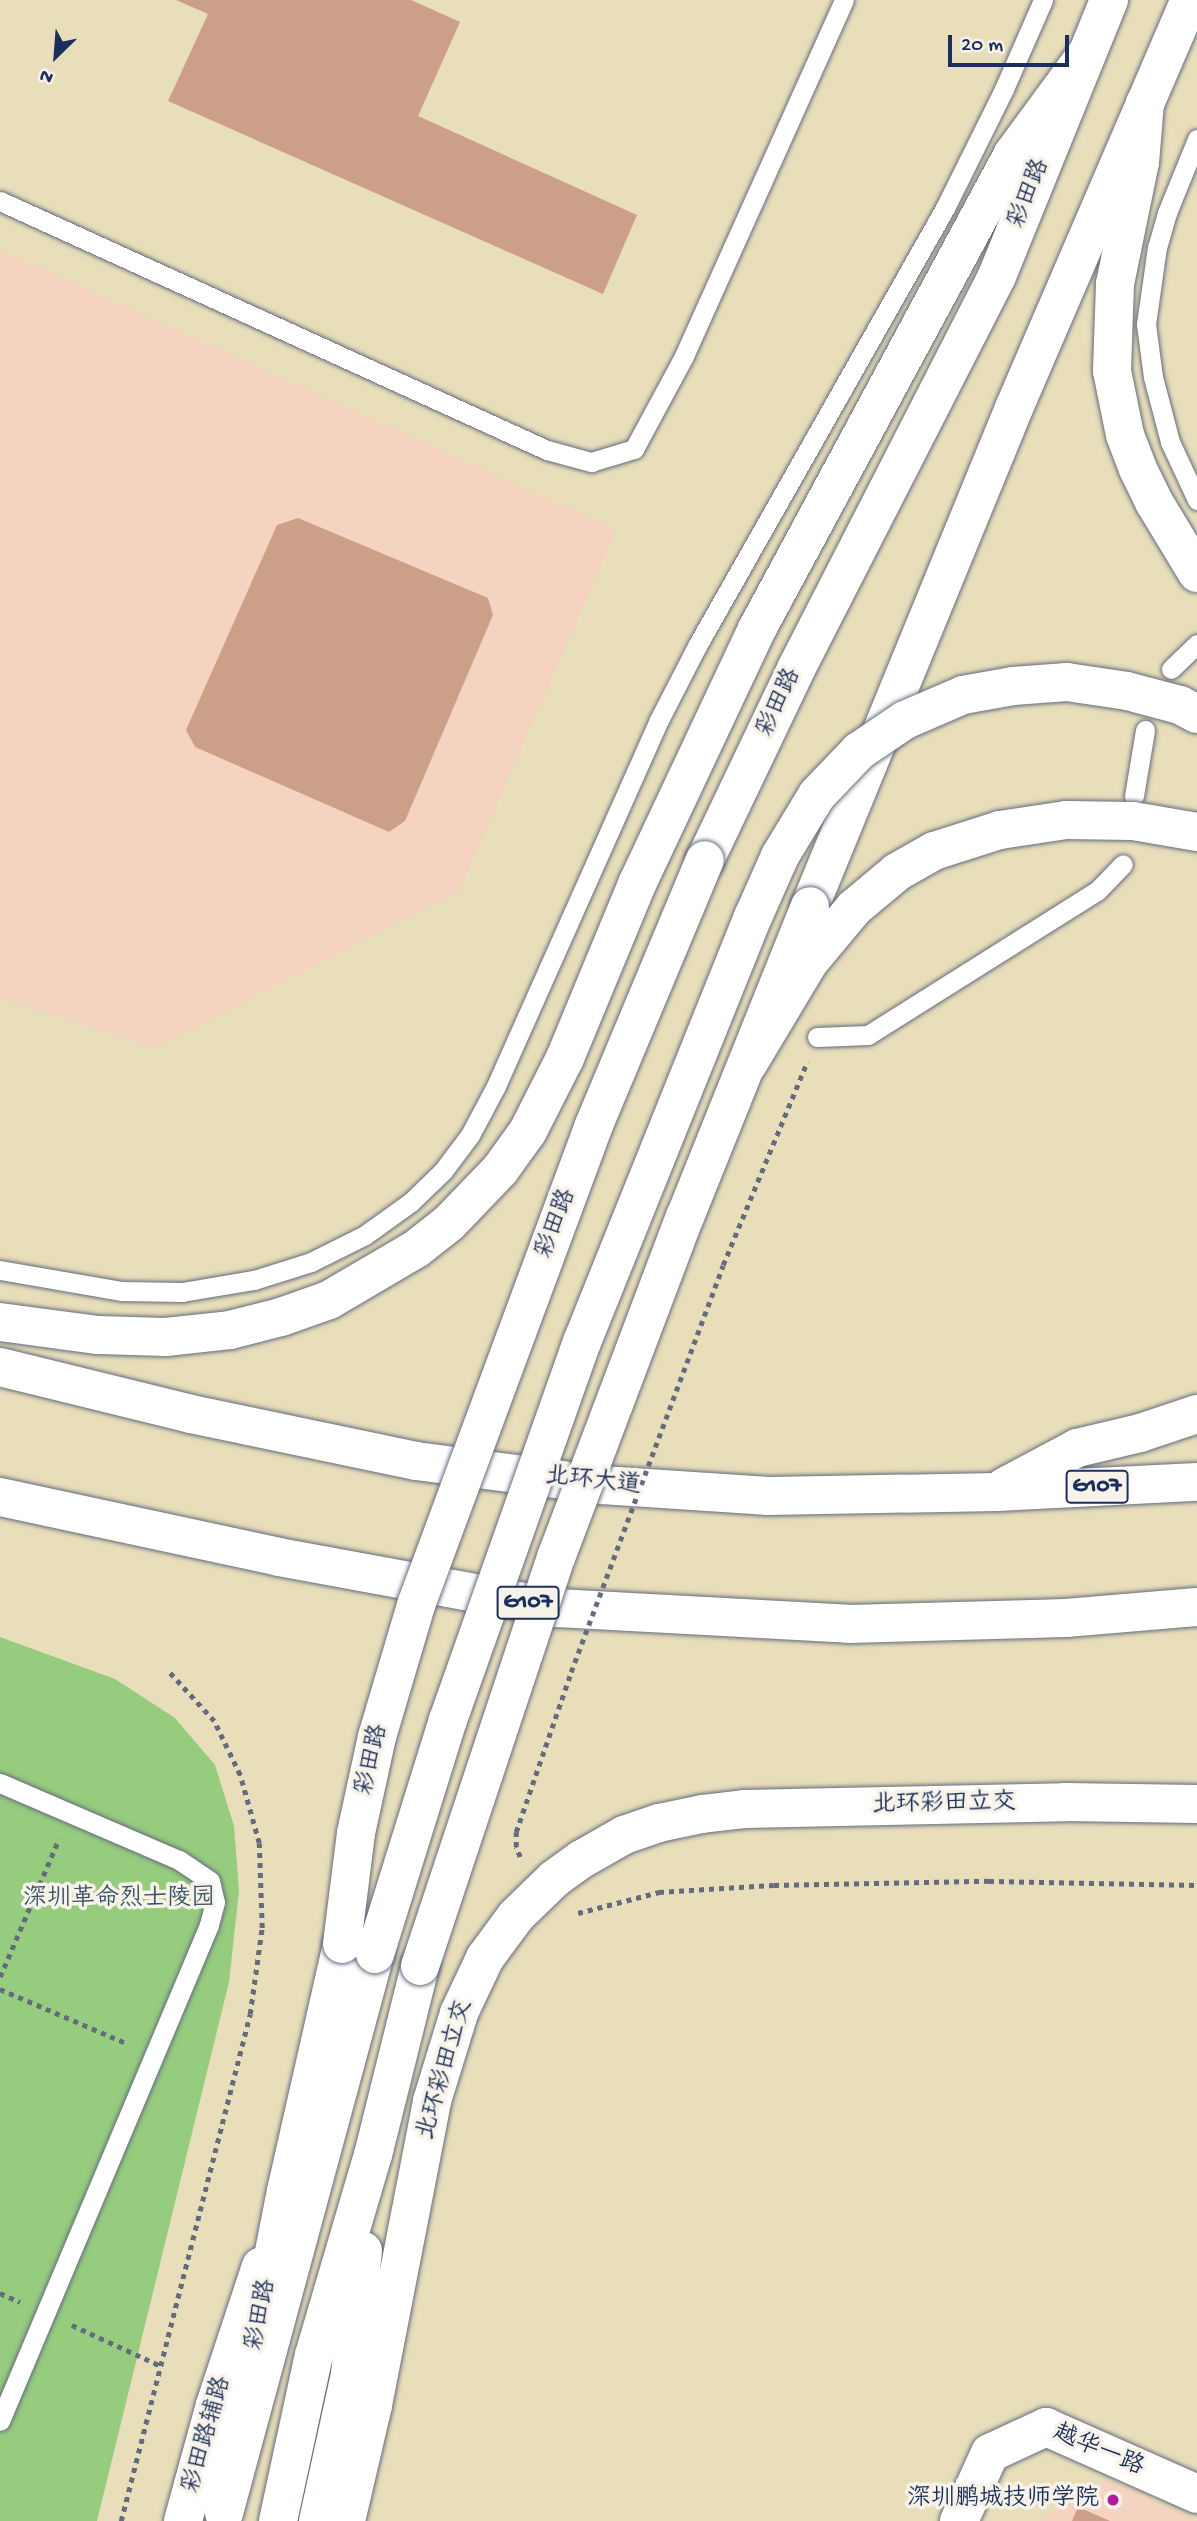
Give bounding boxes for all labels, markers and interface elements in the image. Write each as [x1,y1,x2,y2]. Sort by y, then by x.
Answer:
north arrow [21,21,91,91]
scale bar [952,21,1073,65]
text: 20 m [961,34,1003,59]
text: N [36,62,57,89]
street label: 彩田路 [1003,155,1057,233]
street label: 彩田路 [752,664,808,742]
street label: 彩田路 [531,1185,583,1263]
street label: 北环大道 [544,1463,642,1501]
road number: G107 [1066,1468,1128,1506]
road number: G107 [496,1584,560,1622]
street label: 彩田路 [351,1722,395,1798]
street label: 北环彩田立交 [872,1789,1016,1821]
park label: 深圳革命烈士陵园 [23,1886,215,1914]
street label: 北环彩田立交 [412,1997,480,2143]
street label: 彩田路 [241,2277,283,2353]
street label: 彩田路辅路 [178,2373,238,2497]
street label: 越华一路 [1048,2419,1148,2483]
place label: 深圳鹏城技师学院 [907,2486,1099,2514]
marker: 深圳鹏城技师学院 [1105,2492,1121,2508]

